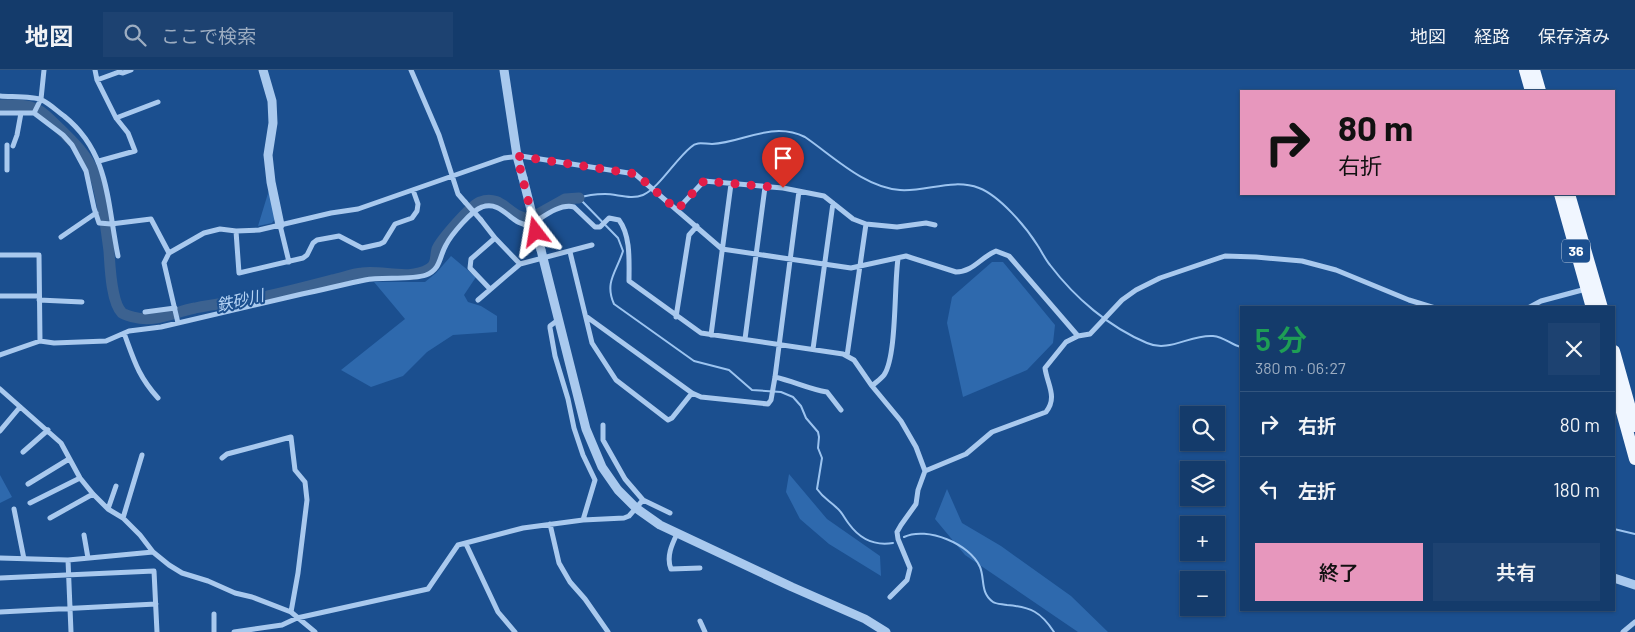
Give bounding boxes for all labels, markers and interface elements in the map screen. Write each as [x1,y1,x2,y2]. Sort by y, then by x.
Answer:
search box [103,12,453,57]
text: 地図 [25,21,73,50]
icon: search [121,21,149,49]
text: ここで検索 [161,24,256,47]
text: 地図 [1410,25,1446,47]
text: 経路 [1474,25,1510,47]
text: 保存済み [1538,25,1610,47]
text: 80 m [1338,106,1413,148]
icon: right [1255,110,1320,175]
pin [762,137,804,188]
icon: arrive [769,144,797,172]
text: 右折 [1338,152,1382,178]
position arrow [509,205,561,257]
road number: 36 [1562,240,1590,262]
water label: 鉄砂川 [214,284,267,314]
text: 5 分 [1255,321,1307,357]
button: close [1548,323,1600,375]
text: 380 m · 06:27 [1255,358,1346,377]
map controls [1180,406,1225,616]
button: search [1180,406,1225,451]
icon: right [1255,410,1283,438]
text: 80 m [1560,413,1600,436]
text: 右折 [1298,414,1336,437]
button: layers [1180,461,1225,506]
icon: left [1255,475,1283,503]
text: 180 m [1553,478,1600,501]
text: 左折 [1298,479,1336,502]
button: + [1180,516,1225,561]
button: 終了 [1255,543,1423,601]
button: 共有 [1433,543,1600,601]
button: − [1180,571,1225,616]

